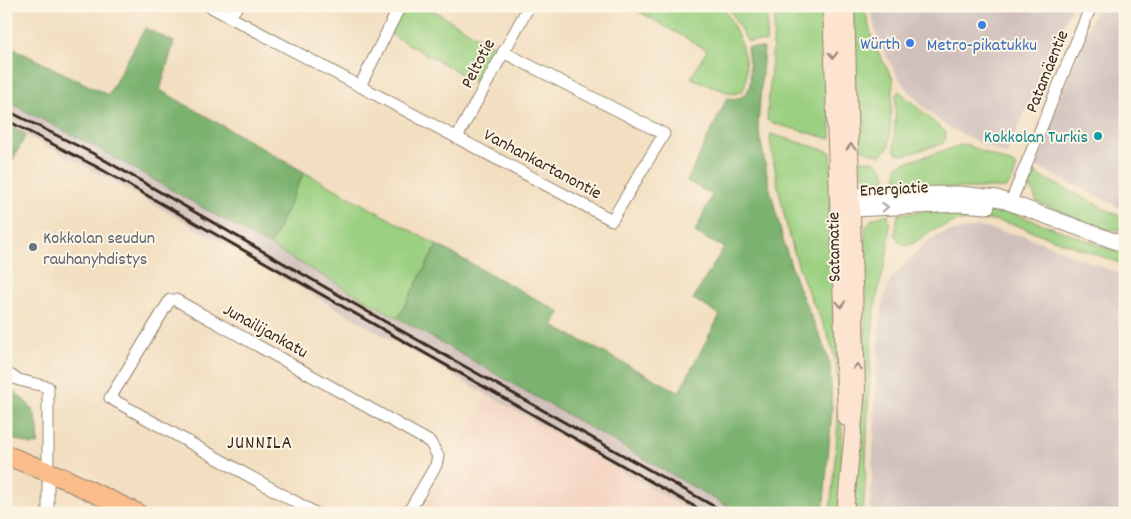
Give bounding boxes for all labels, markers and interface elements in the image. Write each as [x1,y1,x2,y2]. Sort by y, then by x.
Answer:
marker: Metro-pikatukku [976,19,988,31]
street label: Patamäentie [1020,27,1076,117]
place label: Würth [860,33,900,58]
place label: Metro-pikatukku [927,34,1037,59]
street label: Peltotie [456,35,503,93]
marker: Würth [904,37,916,49]
one-way arrow [828,52,838,59]
street label: Vanhankartanontie [478,124,605,207]
place label: Kokkolan Turkis [984,126,1088,151]
marker: Kokkolan Turkis [1092,130,1104,142]
one-way arrow [846,143,856,151]
street label: Energiatie [859,176,929,205]
one-way arrow [881,202,889,213]
street label: Satamatie [822,212,849,282]
place label: Kokkolan seudun rauhanyhdistys [43,227,155,273]
marker: Kokkolan seudun rauhanyhdistys [27,241,39,253]
street label: Junailijankatu [218,299,312,366]
one-way arrow [836,301,847,309]
one-way arrow [852,363,862,370]
district label: JUNNILA [227,431,293,458]

